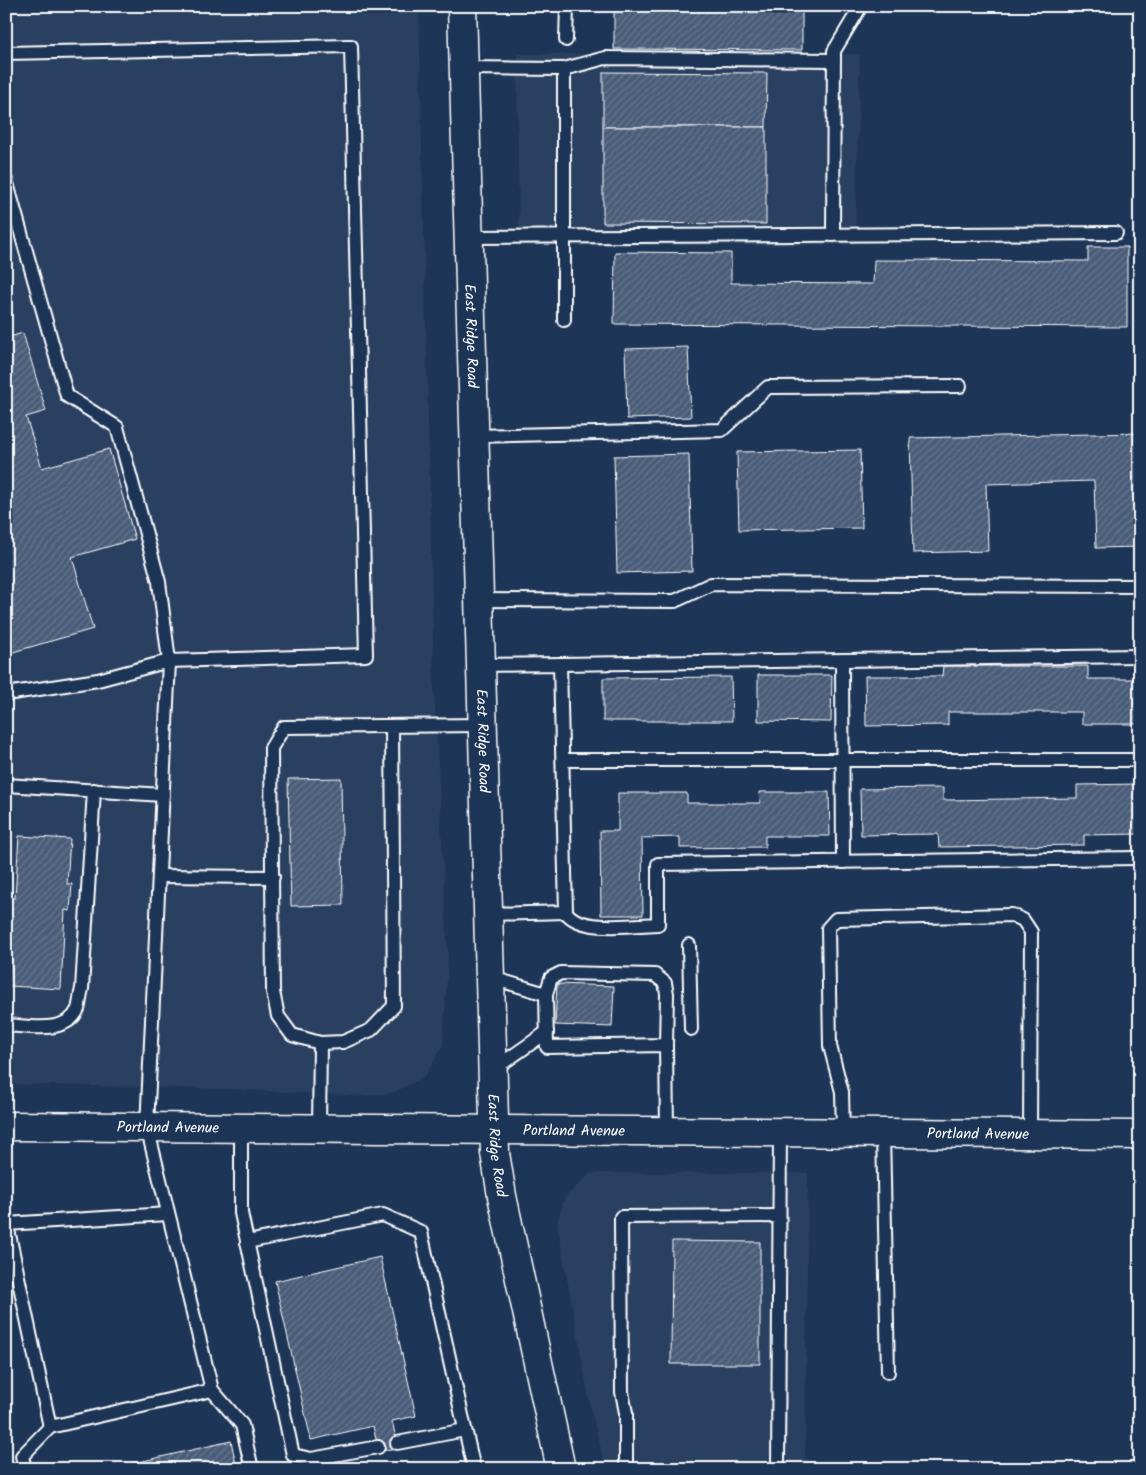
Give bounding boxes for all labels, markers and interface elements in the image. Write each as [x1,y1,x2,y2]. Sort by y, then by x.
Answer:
street label: East Ridge Road [457,284,484,389]
street label: East Ridge Road [469,688,496,794]
street label: East Ridge Road [480,1093,513,1199]
street label: Portland Avenue [117,1116,219,1141]
street label: Portland Avenue [523,1119,625,1144]
street label: Portland Avenue [927,1122,1029,1147]

